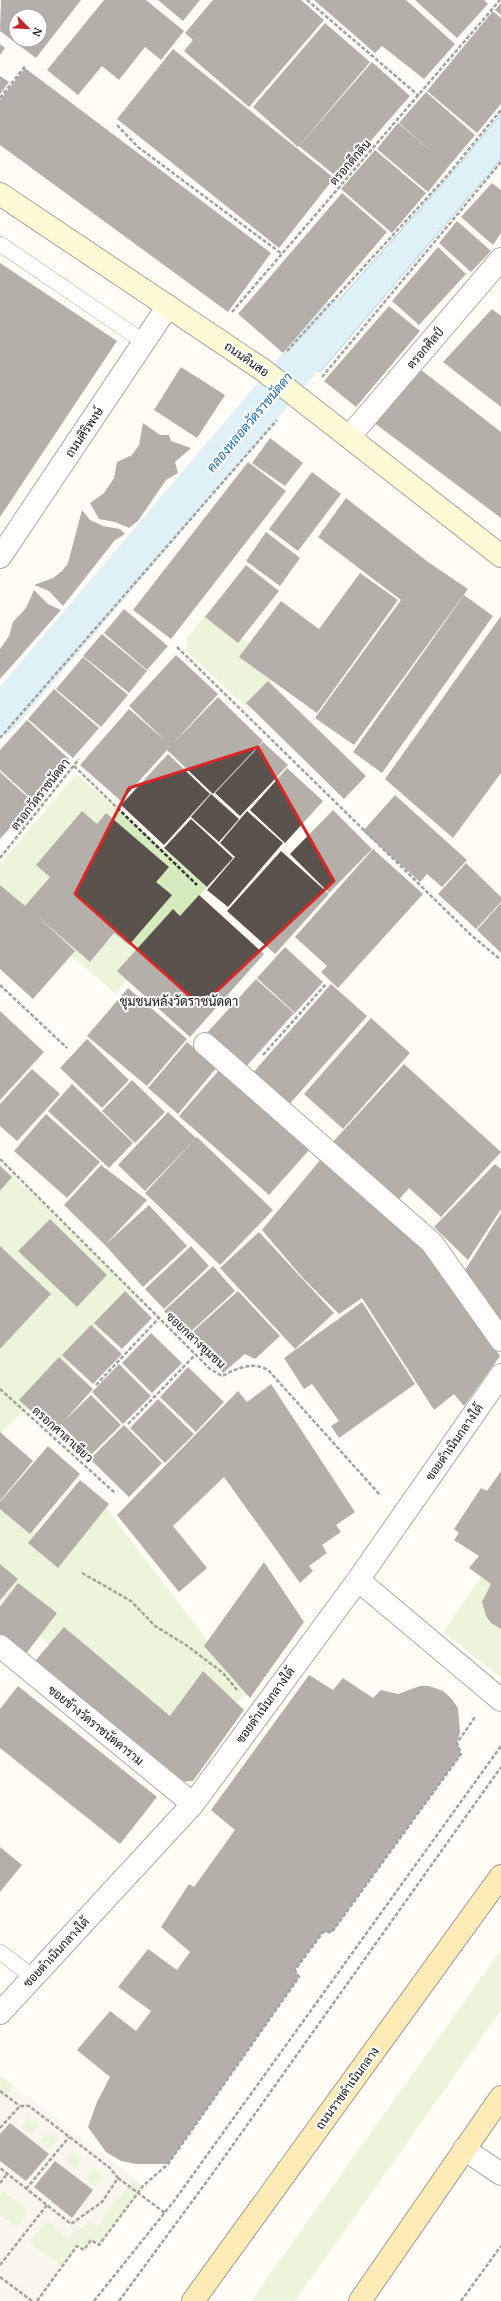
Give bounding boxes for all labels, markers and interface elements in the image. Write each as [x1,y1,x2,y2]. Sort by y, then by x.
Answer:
north arrow [8,8,48,48]
text: N [29,25,45,39]
street label: ตรอกดึกดิน [326,136,374,188]
street label: ตรอกศิลป์ [403,325,447,371]
street label: ถนนดินสอ [222,338,272,380]
water label: คลองหลอดวัดราชนัดดา [202,368,296,476]
street label: ถนนศิริพงษ์ [62,403,107,460]
street label: ตรอกวัดราชนัดดา [7,755,73,833]
district label: ชุมชนหลังวัดราชนัดดา [120,992,238,1011]
street label: ซอยกลางชุมชน [162,1309,229,1373]
street label: ซอยดำเนินกลางใต้ [422,1400,487,1483]
street label: ตรอกศาลาเขียว [29,1403,97,1465]
street label: ซอยดำเนินกลางใต้ [232,1663,298,1746]
street label: ซอยข้างวัดราชนัดดาราม [45,1682,147,1768]
street label: ซอยดำเนินกลางใต้ [20,1913,93,1990]
street label: ถนนราชดำเนินกลาง [312,2044,382,2132]

